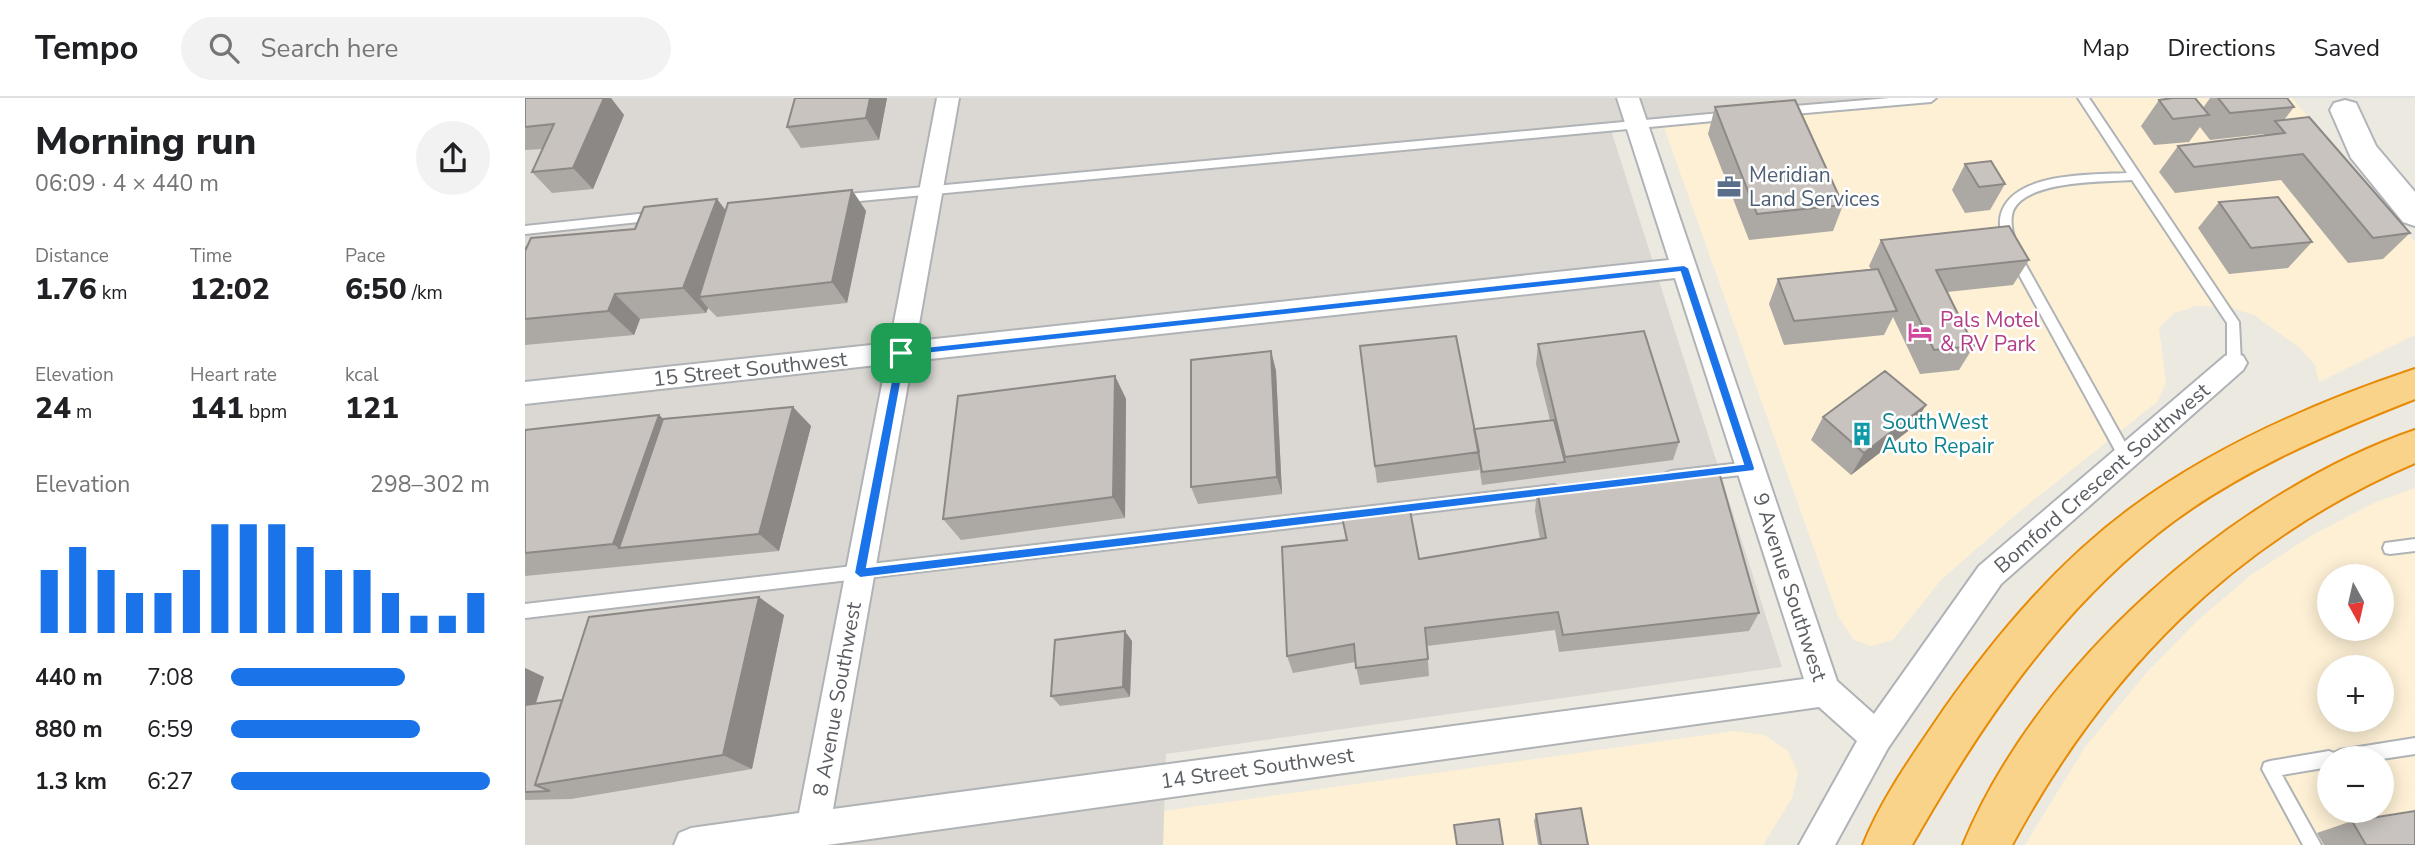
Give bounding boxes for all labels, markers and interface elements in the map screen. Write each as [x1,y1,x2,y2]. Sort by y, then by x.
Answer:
search box [181,17,671,80]
text: Tempo [35,26,139,71]
icon: search [205,29,243,67]
text: Search here [261,31,398,66]
text: Map [2082,32,2129,64]
text: Directions [2167,32,2276,64]
text: Saved [2314,32,2380,64]
text: Morning run [35,116,256,167]
button: share [416,121,490,195]
place label: Meridian Land Services [1749,161,1880,213]
text: 06:09 · 4 × 440 m [35,168,219,199]
office icon: Meridian Land Services [1715,173,1743,201]
text: Distance [35,243,109,269]
text: Time [190,243,232,269]
text: Pace [345,243,385,269]
text: 1.76 [35,269,97,310]
text: 12:02 [190,269,270,310]
text: 6:50 [345,269,407,310]
text: km [97,280,127,306]
text: /km [407,280,443,306]
place label: Pals Motel & RV Park [1940,306,2040,358]
hotel icon: Pals Motel & RV Park [1906,318,1934,346]
pin [871,323,931,383]
icon: arrive [882,334,920,372]
street label: 15 Street Southwest [652,345,849,393]
text: Elevation [35,362,114,388]
text: Heart rate [190,362,277,388]
text: kcal [345,362,379,388]
street label: Bomford Crescent Southwest [1988,376,2216,579]
text: 24 [35,388,71,429]
text: 141 [190,388,244,429]
text: 121 [345,388,399,429]
text: m [71,399,92,425]
text: bpm [244,399,287,425]
place label: SouthWest Auto Repair [1882,408,1995,460]
building icon: SouthWest Auto Repair [1848,420,1876,448]
text: Elevation [35,469,130,500]
text: 298–302 m [370,469,490,500]
street label: 9 Avenue Southwest [1746,489,1834,685]
north arrow [2317,564,2394,640]
map controls [2317,564,2394,823]
street label: 8 Avenue Southwest [806,599,868,798]
button: + [2317,655,2394,732]
text: 440 m [35,662,103,693]
text: 7:08 [147,662,194,693]
text: 880 m [35,714,103,745]
text: 6:59 [147,714,194,745]
street label: 14 Street Southwest [1159,740,1356,795]
button: − [2317,746,2394,823]
text: 1.3 km [35,766,107,797]
text: 6:27 [147,766,194,797]

